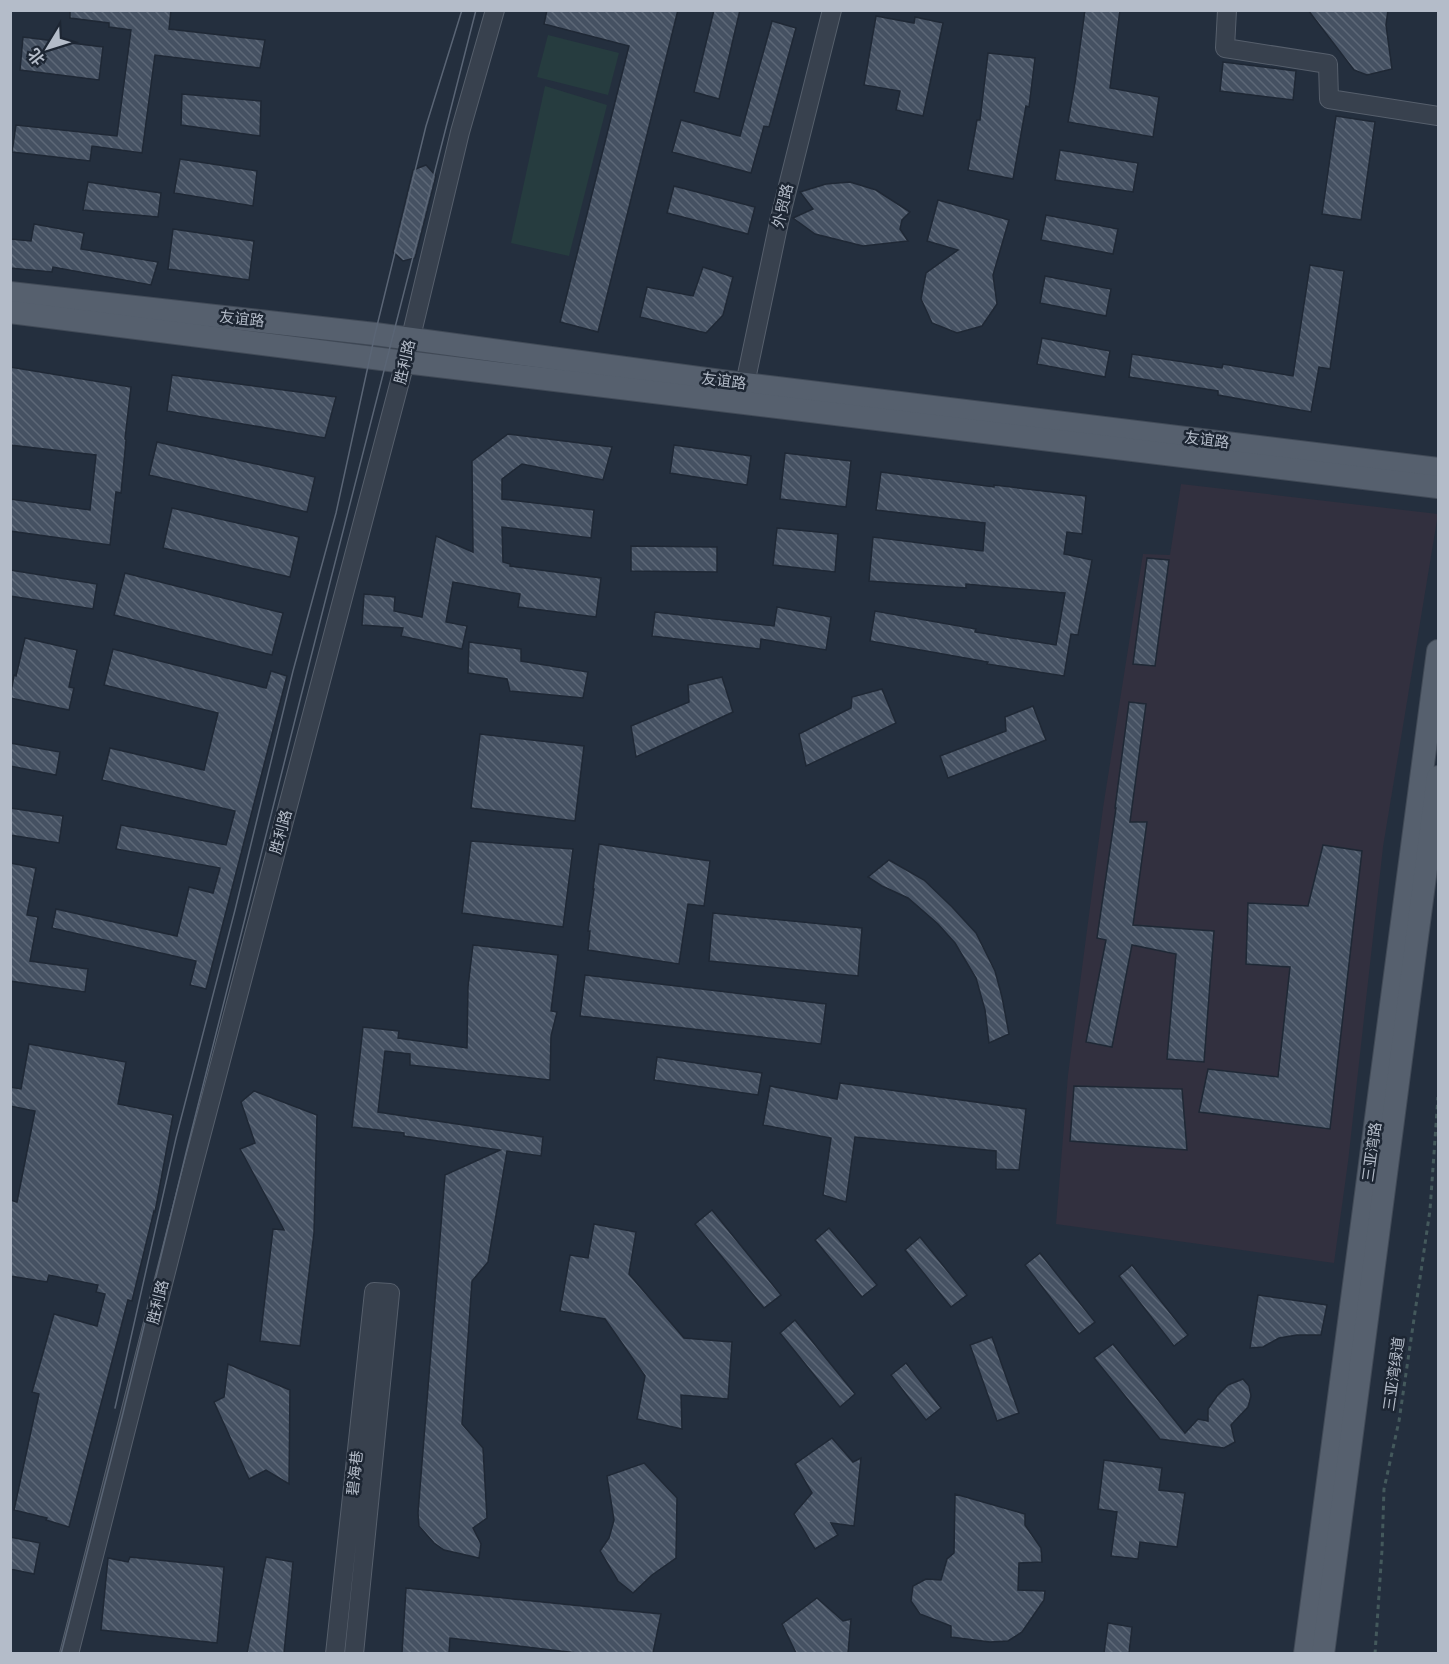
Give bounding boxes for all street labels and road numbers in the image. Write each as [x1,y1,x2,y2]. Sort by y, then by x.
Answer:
street label: 外贸路 [769,182,797,230]
street label: 友谊路 [219,308,265,330]
street label: 胜利路 [391,338,419,386]
street label: 友谊路 [701,369,747,393]
street label: 友谊路 [1184,428,1230,452]
street label: 胜利路 [266,808,296,856]
street label: 三亚湾路 [1359,1121,1385,1183]
street label: 胜利路 [144,1278,172,1326]
street label: 三亚湾绿道 [1380,1336,1408,1412]
street label: 碧海巷 [344,1450,366,1496]

